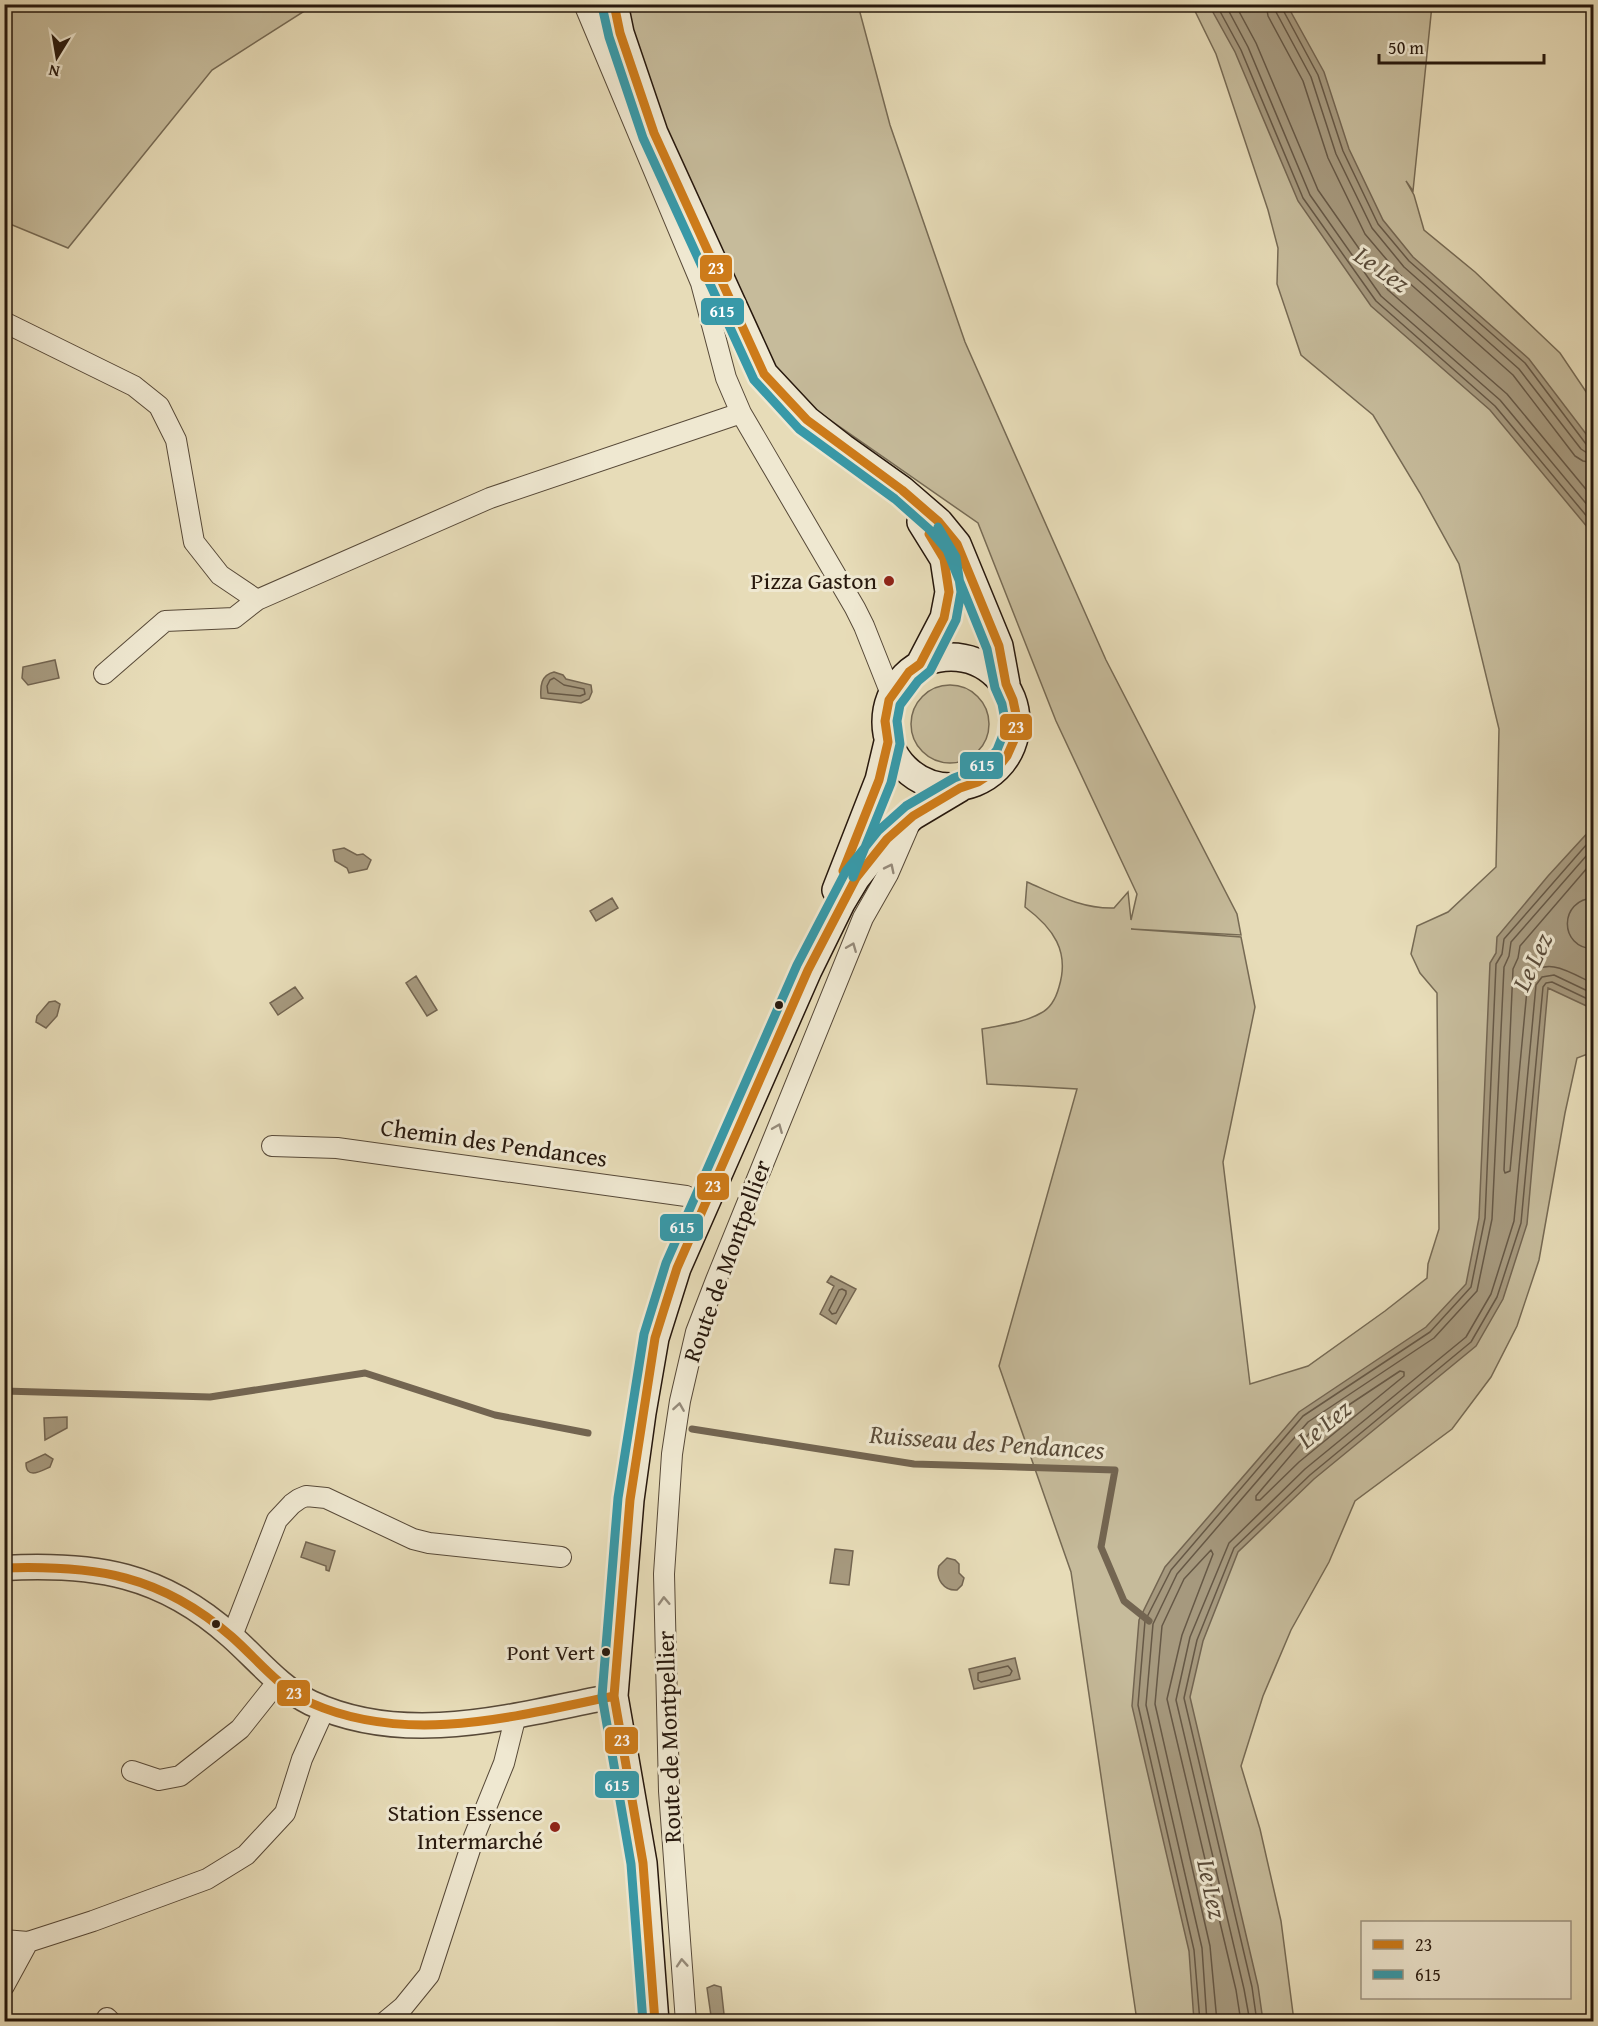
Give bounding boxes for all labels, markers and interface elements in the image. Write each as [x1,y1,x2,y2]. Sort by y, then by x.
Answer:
north arrow [27,27,87,87]
scale bar [1379,27,1544,65]
text: 50 m [1388,34,1424,61]
text: N [46,59,62,85]
water label: Le Lez [1346,235,1418,302]
line badge: 23 [699,254,733,283]
text: 23 [708,256,724,280]
line badge: 615 [700,297,745,326]
text: 615 [710,299,734,323]
place label: Pizza Gaston [751,563,878,598]
marker: Pizza Gaston [882,574,896,588]
line badge: 23 [999,713,1033,741]
text: 23 [1008,715,1024,739]
line badge: 615 [959,751,1004,780]
text: 615 [970,753,994,777]
one-way arrow [883,863,895,874]
water label: Le Lez [1501,926,1562,998]
one-way arrow [845,942,857,953]
unlabelled marker [773,999,785,1011]
street label: Chemin des Pendances [379,1109,610,1176]
one-way arrow [771,1123,783,1134]
street label: Route de Montpellier [674,1155,779,1367]
line badge: 23 [696,1172,730,1201]
text: 23 [705,1174,721,1198]
line badge: 615 [659,1213,704,1242]
text: 615 [670,1215,694,1239]
water label: Le Lez [1287,1390,1359,1458]
one-way arrow [672,1402,685,1412]
water label: Ruisseau des Pendances [867,1414,1106,1469]
one-way arrow [658,1596,671,1605]
unlabelled marker [210,1618,222,1630]
street label: Route de Montpellier [647,1630,690,1844]
place label: Pont Vert [507,1636,595,1668]
marker: Pont Vert [600,1646,612,1658]
line badge: 23 [276,1679,311,1707]
text: 23 [286,1681,302,1705]
line badge: 23 [604,1726,639,1755]
text: 23 [614,1728,630,1752]
line badge: 615 [594,1770,640,1799]
text: 615 [605,1773,629,1797]
place label: Station Essence Intermarché [387,1795,543,1858]
marker: Station Essence Intermarché [548,1820,562,1834]
water label: Le Lez [1187,1855,1238,1922]
legend [1361,1921,1571,1999]
text: 23 [1415,1931,1432,1958]
one-way arrow [676,1959,689,1968]
text: 615 [1415,1961,1441,1988]

